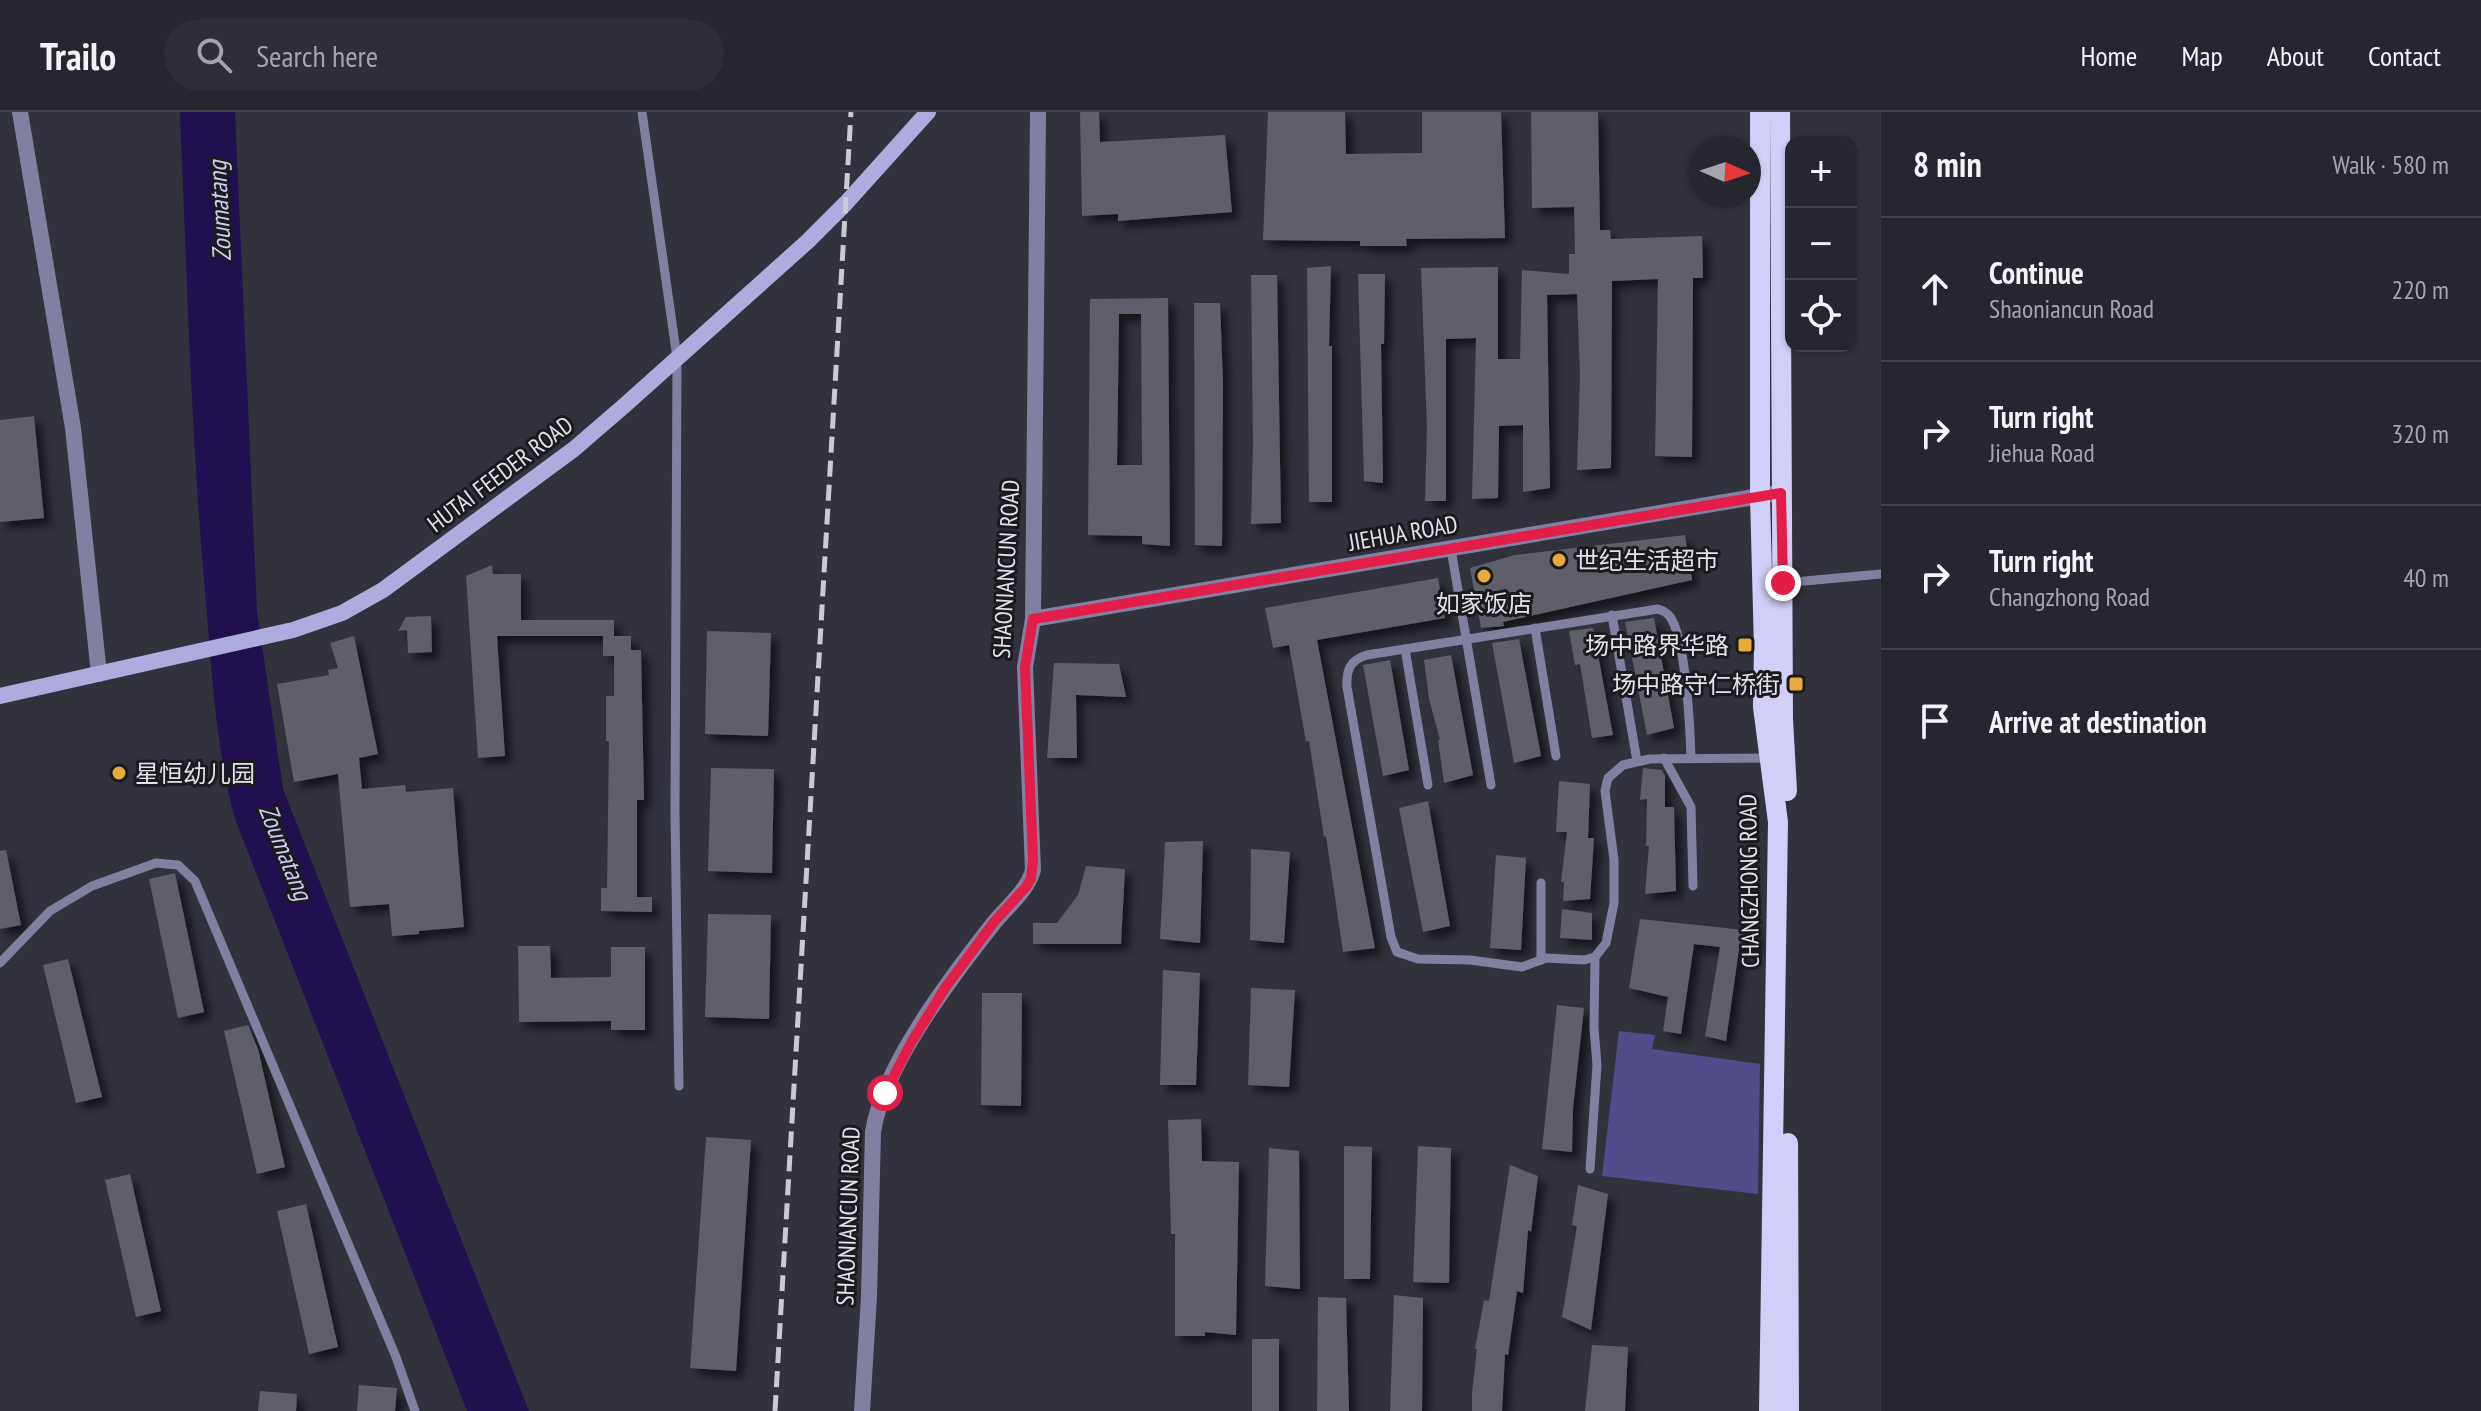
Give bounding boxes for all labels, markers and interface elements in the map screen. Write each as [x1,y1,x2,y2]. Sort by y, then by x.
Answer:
search box [164,19,724,91]
text: Trailo [40,31,116,80]
icon: search [192,33,236,77]
text: Search here [256,36,378,75]
text: Home [2081,37,2137,74]
text: Map [2181,37,2223,74]
text: About [2267,37,2324,74]
text: Contact [2368,37,2441,74]
north arrow [1689,136,1761,208]
map controls [1785,136,1857,352]
button: + [1785,136,1857,208]
text: 8 min [1913,142,1982,186]
text: Walk · 580 m [2332,148,2449,181]
water label: Zoumatang [200,158,238,262]
button: − [1785,208,1857,280]
text: Continue [1989,253,2084,292]
icon: ahead [1913,267,1957,311]
text: 220 m [2391,273,2449,306]
button: locate [1785,280,1857,352]
text: Shaoniancun Road [1989,292,2154,325]
text: Turn right [1989,397,2093,436]
street label: HUTAI FEEDER ROAD [421,409,579,539]
icon: right [1913,411,1957,455]
text: 320 m [2391,417,2449,450]
text: Jiehua Road [1989,436,2095,469]
street label: SHAONIANCUN ROAD [986,479,1026,659]
street label: JIEHUA ROAD [1345,508,1460,558]
text: Turn right [1989,541,2093,580]
place label: 世纪生活超市 [1575,545,1719,576]
marker: 世纪生活超市 [1550,551,1568,569]
icon: right [1913,555,1957,599]
text: 40 m [2403,561,2449,594]
route end [1765,565,1801,601]
marker: 如家饭店 [1475,567,1493,585]
text: Changzhong Road [1989,580,2150,613]
place label: 如家饭店 [1436,588,1532,619]
place label: 场中路界华路 [1585,630,1729,661]
marker: 场中路界华路 [1736,636,1754,654]
place label: 场中路守仁桥街 [1612,669,1780,700]
marker: 场中路守仁桥街 [1787,675,1805,693]
icon: arrive [1913,699,1957,743]
text: Arrive at destination [1989,702,2207,741]
place label: 星恒幼儿园 [135,758,255,789]
marker: 星恒幼儿园 [110,764,128,782]
street label: CHANGZHONG ROAD [1732,794,1766,968]
water label: Zoumatang [252,799,321,906]
route start [867,1075,903,1111]
street label: SHAONIANCUN ROAD [829,1126,867,1306]

